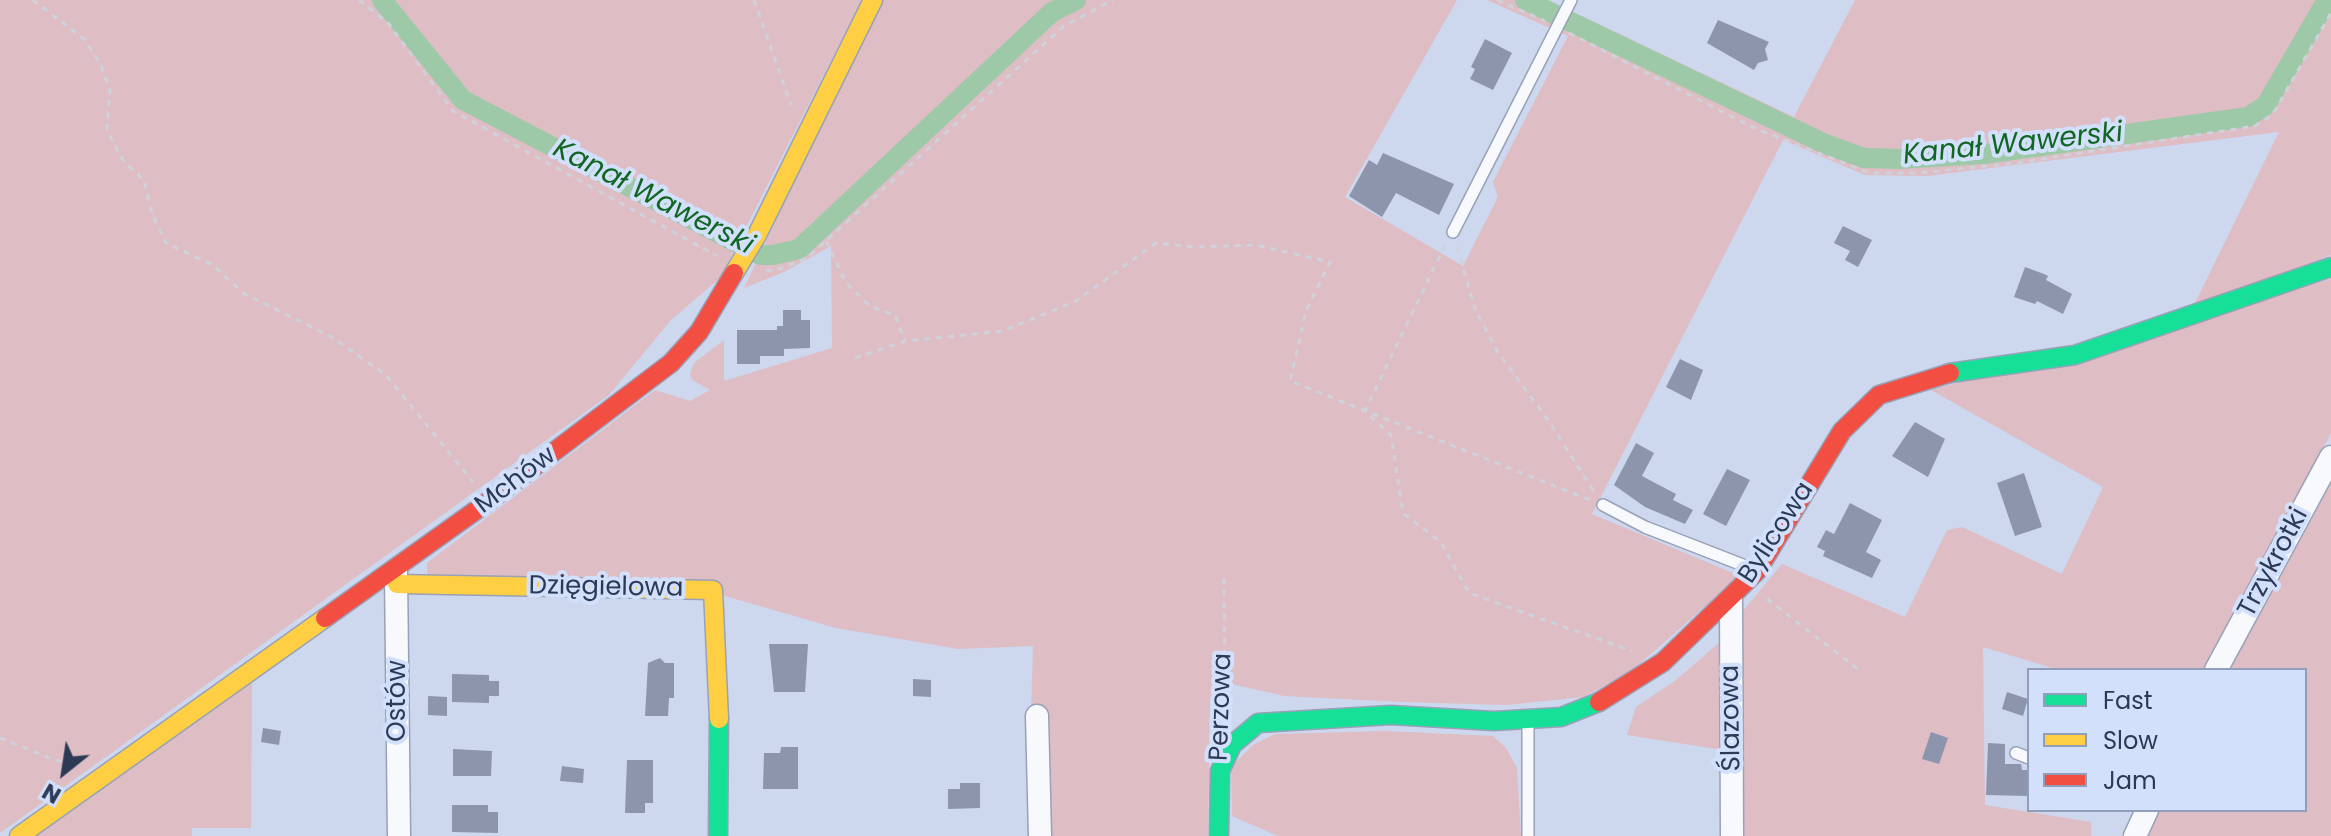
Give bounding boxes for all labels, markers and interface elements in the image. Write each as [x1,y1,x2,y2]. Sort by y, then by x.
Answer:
water label: Kanał Wawerski [1901,117,2125,173]
water label: Kanał Wawerski [547,133,759,263]
street label: Mchów [470,441,562,521]
street label: Bylicowa [1733,476,1821,590]
street label: Trzykrotki [2232,503,2316,623]
street label: Dzięgielowa [528,571,684,605]
street label: Perzowa [1205,652,1239,762]
street label: Ostów [382,660,414,742]
street label: Ślazowa [1715,664,1749,772]
legend [2027,668,2307,812]
text: Fast [2103,684,2153,717]
text: Slow [2103,724,2158,757]
north arrow [24,732,104,812]
text: Jam [2103,764,2157,797]
text: N [37,776,67,811]

